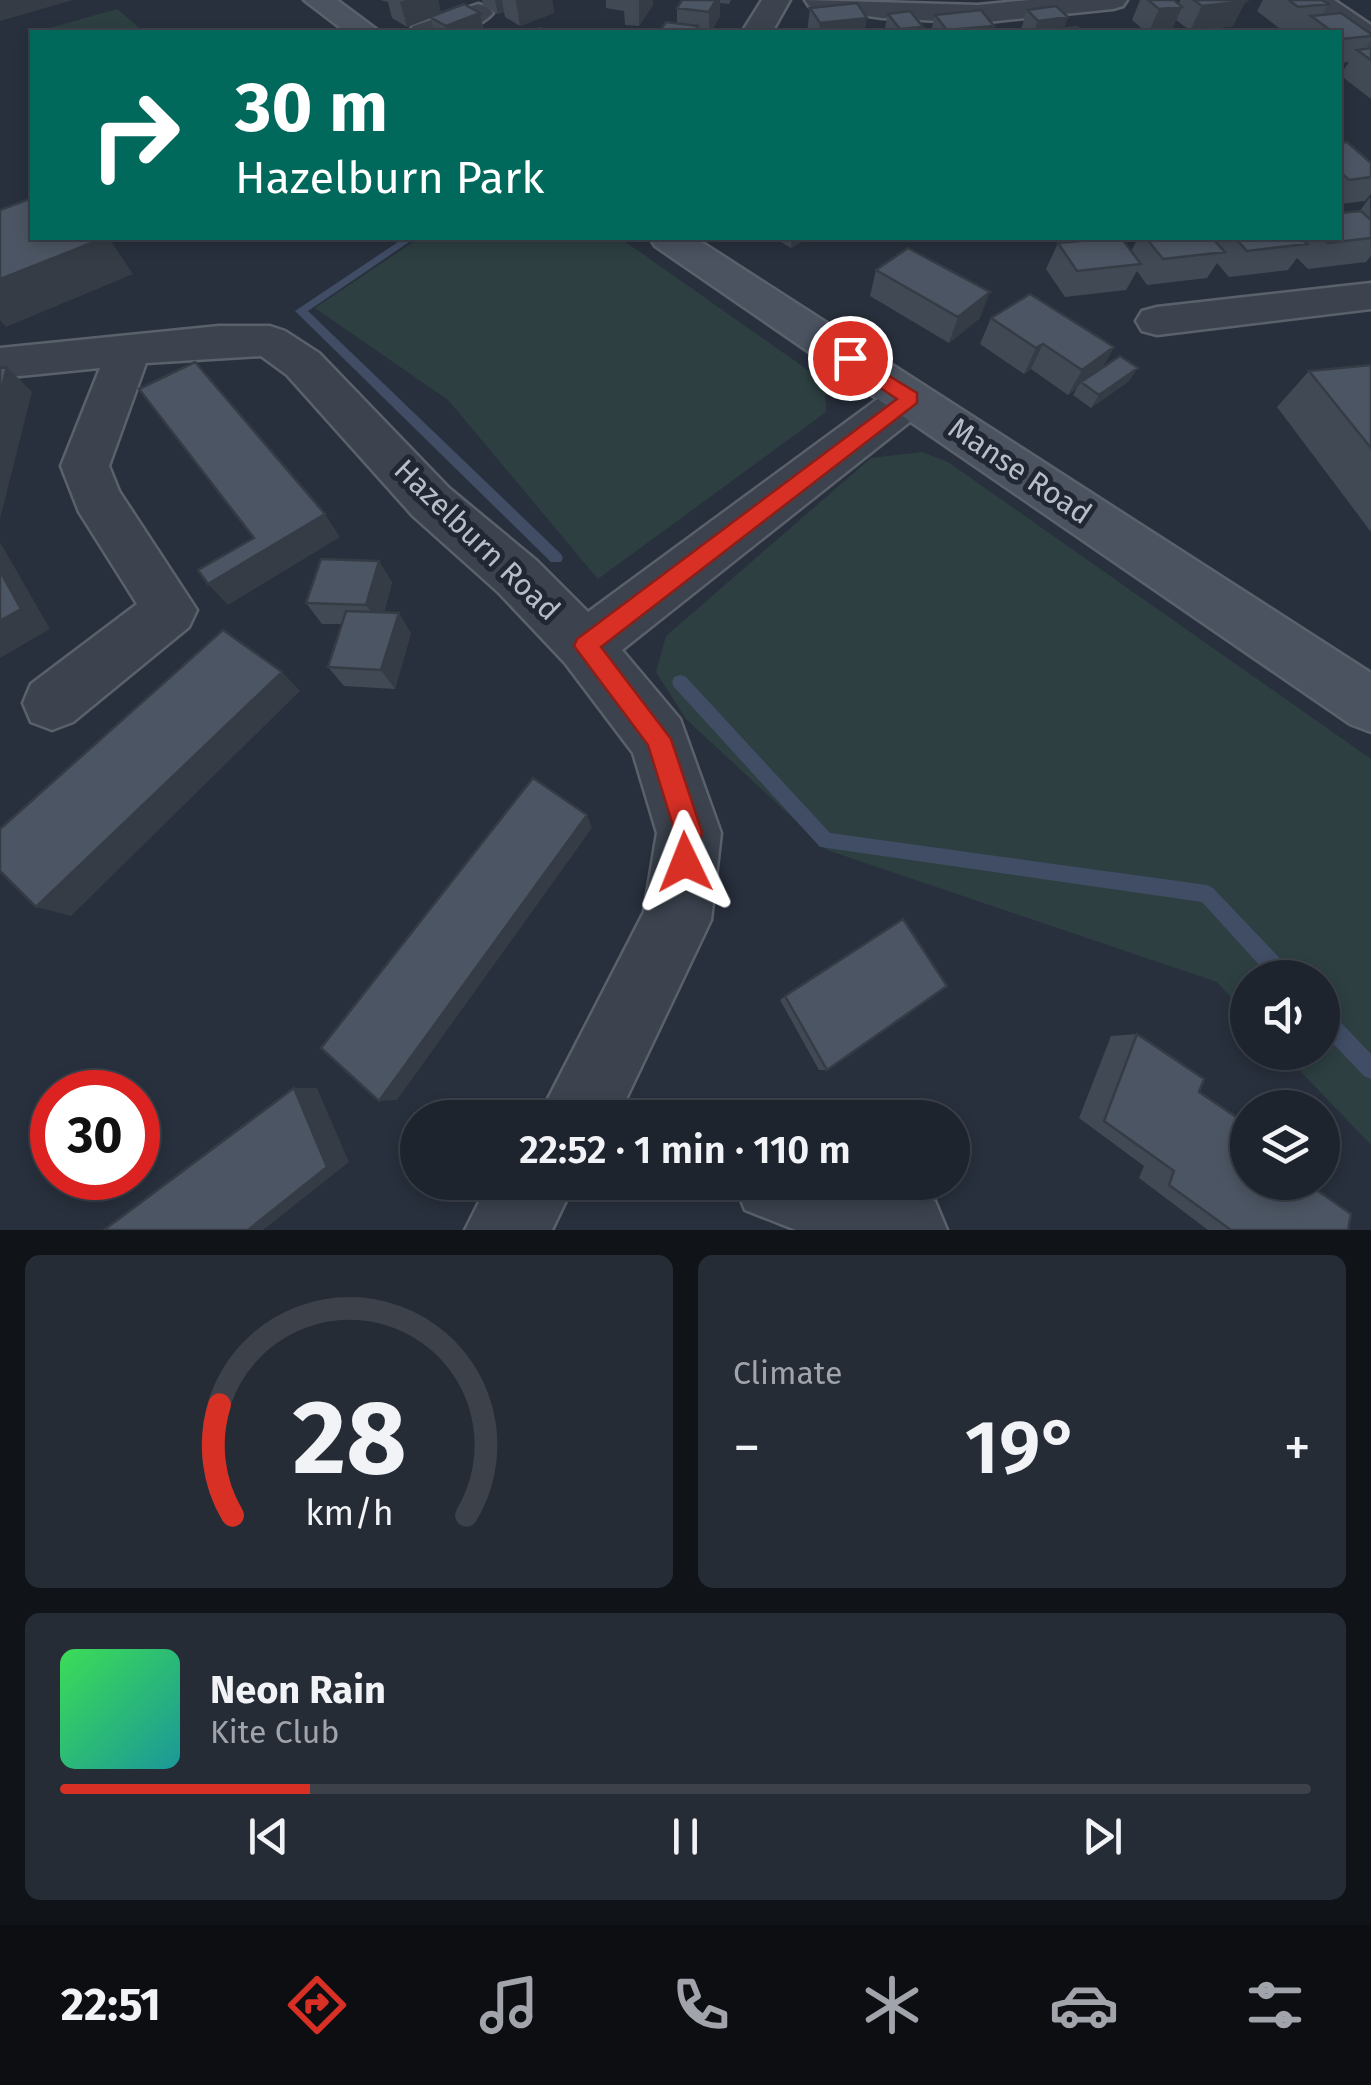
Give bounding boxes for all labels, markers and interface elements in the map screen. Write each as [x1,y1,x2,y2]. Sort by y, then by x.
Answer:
text: 30 m [235,66,388,150]
icon: right [70,70,200,200]
text: Hazelburn Park [235,151,544,205]
pin [808,316,893,401]
icon: arrive [823,331,878,386]
street label: Manse Road [942,410,1098,532]
street label: Hazelburn Road [387,452,567,628]
position arrow [633,810,737,914]
map controls [1230,960,1340,1200]
button: sound [1230,960,1340,1070]
speed limit sign: 30 [30,1070,160,1200]
button: layers [1230,1090,1340,1200]
text: 22:52 · 1 min · 110 m [519,1127,851,1173]
text: Climate [733,1354,842,1392]
text: 28 [292,1376,406,1501]
text: 19° [965,1403,1079,1493]
text: − [733,1415,761,1481]
text: + [1284,1415,1311,1481]
text: km/h [305,1492,393,1534]
text: Neon Rain [210,1667,386,1713]
text: Kite Club [210,1713,339,1751]
icon: previous [241,1809,296,1864]
icon: pause [658,1809,713,1864]
icon: next [1075,1809,1130,1864]
icon: directions [282,1970,352,2040]
icon: music [474,1970,544,2040]
icon: phone [666,1970,736,2040]
icon: climate [857,1970,927,2040]
icon: car [1049,1970,1119,2040]
icon: filters [1240,1970,1310,2040]
text: 22:51 [61,1978,161,2032]

